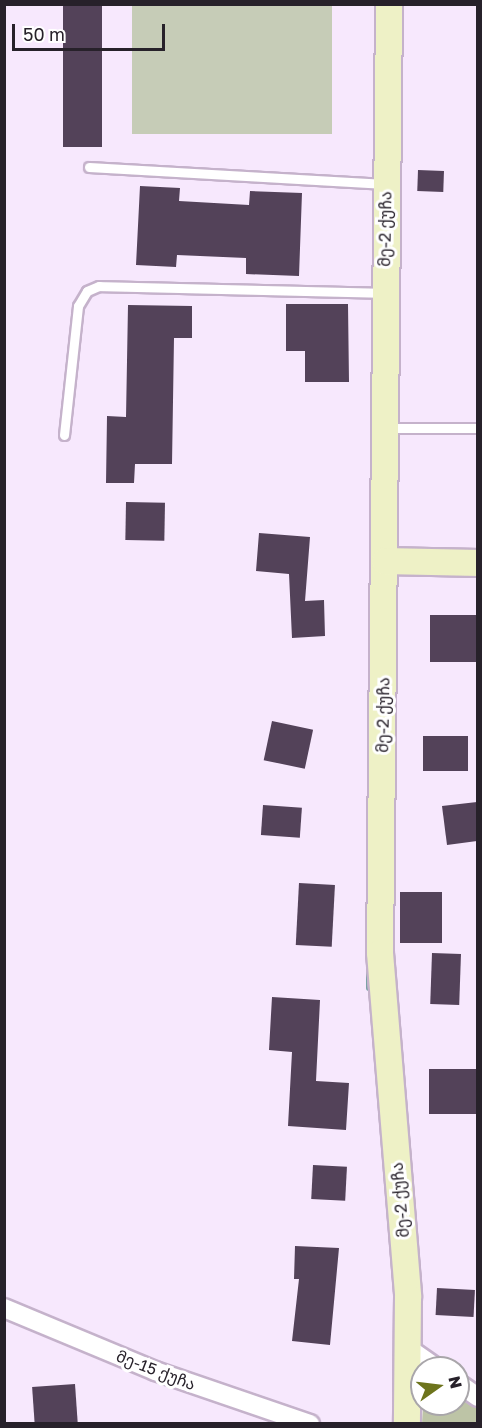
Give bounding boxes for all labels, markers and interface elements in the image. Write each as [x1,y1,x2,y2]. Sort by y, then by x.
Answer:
scale bar [15,12,168,50]
text: 50 m [23,23,65,45]
street label: მე-2 ქუჩა [375,191,395,267]
street label: მე-2 ქუჩა [373,677,393,753]
street label: მე-2 ქუჩა [387,1162,413,1238]
street label: მე-15 ქუჩა [114,1346,198,1394]
north arrow [410,1356,470,1416]
text: N [444,1374,467,1390]

